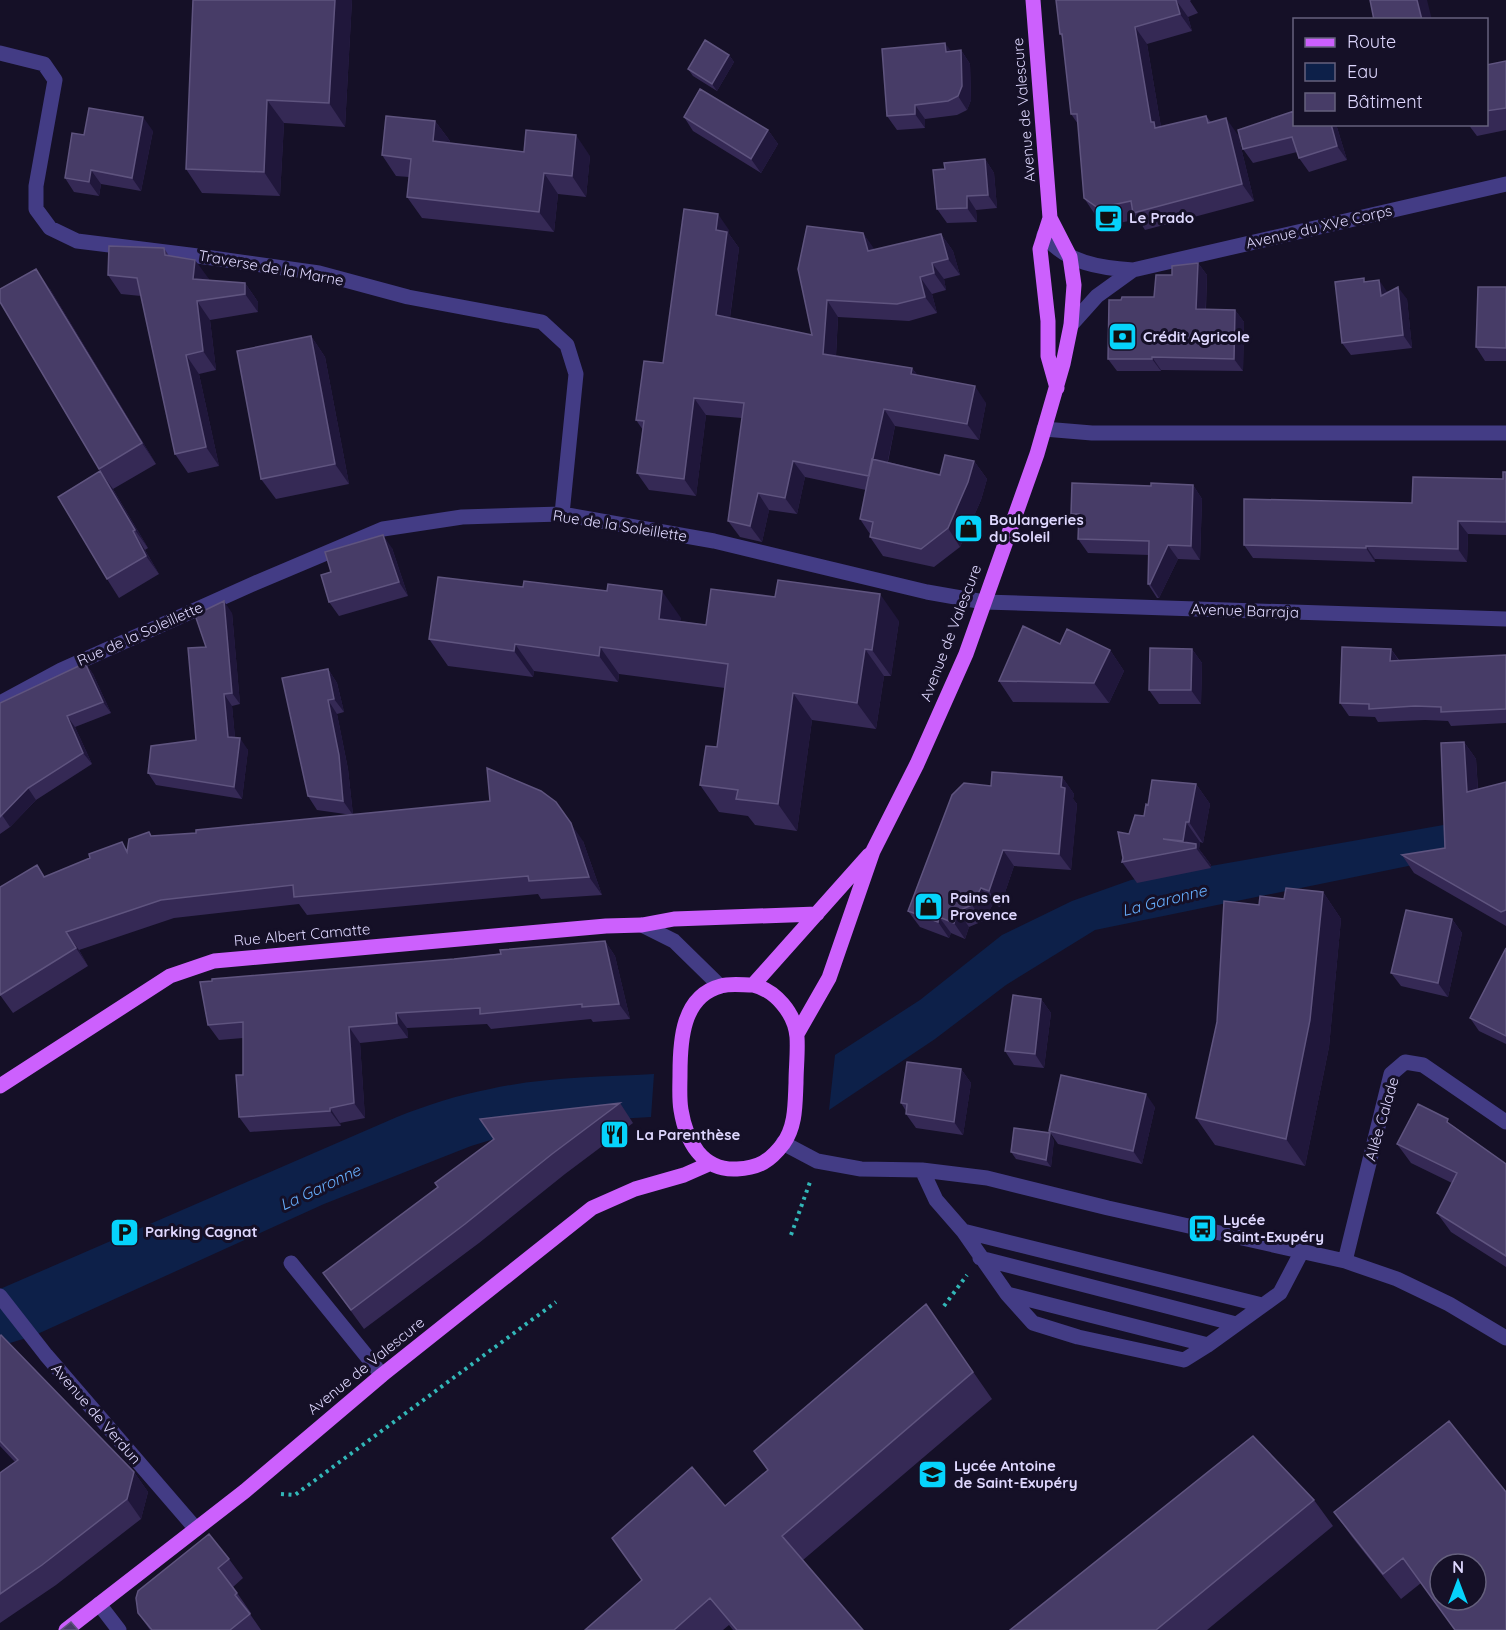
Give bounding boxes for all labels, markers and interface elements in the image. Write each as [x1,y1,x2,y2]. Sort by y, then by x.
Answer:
legend [1293,18,1488,126]
text: Route [1347,30,1396,53]
street label: Avenue de Valescure [1008,37,1039,183]
text: Eau [1347,60,1378,83]
text: Bâtiment [1347,90,1423,113]
street label: Avenue du XVe Corps [1244,200,1394,253]
cafe icon: Le Prado [1092,202,1124,234]
place label: Le Prado [1129,208,1194,227]
street label: Traverse de la Marne [197,245,345,290]
bank icon: Crédit Agricole [1106,321,1138,353]
place label: Crédit Agricole [1143,327,1250,346]
street label: Rue de la Soleillette [552,506,689,545]
place label: Boulangeries du Soleil [989,510,1084,546]
shop icon: Boulangeries du Soleil [952,513,984,545]
street label: Avenue de Valescure [916,562,985,704]
street label: Rue de la Soleillette [74,597,206,670]
street label: Avenue Barraja [1191,599,1299,622]
water label: La Garonne [1120,880,1209,920]
place label: Pains en Provence [950,888,1017,924]
shop icon: Pains en Provence [913,891,945,923]
street label: Rue Albert Camatte [233,919,371,950]
street label: Allée Calade [1360,1075,1403,1163]
restaurant icon: La Parenthèse [599,1119,631,1151]
place label: La Parenthèse [636,1125,740,1144]
water label: La Garonne [277,1159,364,1214]
place label: Lycée Saint-Exupéry [1223,1210,1324,1246]
bus stop icon: Lycée Saint-Exupéry [1186,1213,1218,1245]
parking icon: Parking Cagnat [108,1216,140,1248]
place label: Parking Cagnat [145,1222,258,1241]
street label: Avenue de Valescure [303,1313,428,1419]
street label: Avenue de Verdun [47,1359,145,1468]
place label: Lycée Antoine de Saint-Exupéry [954,1456,1078,1492]
school or university icon: Lycée Antoine de Saint-Exupéry [917,1459,949,1491]
north arrow [1428,1552,1488,1612]
text: N [1452,1557,1464,1577]

